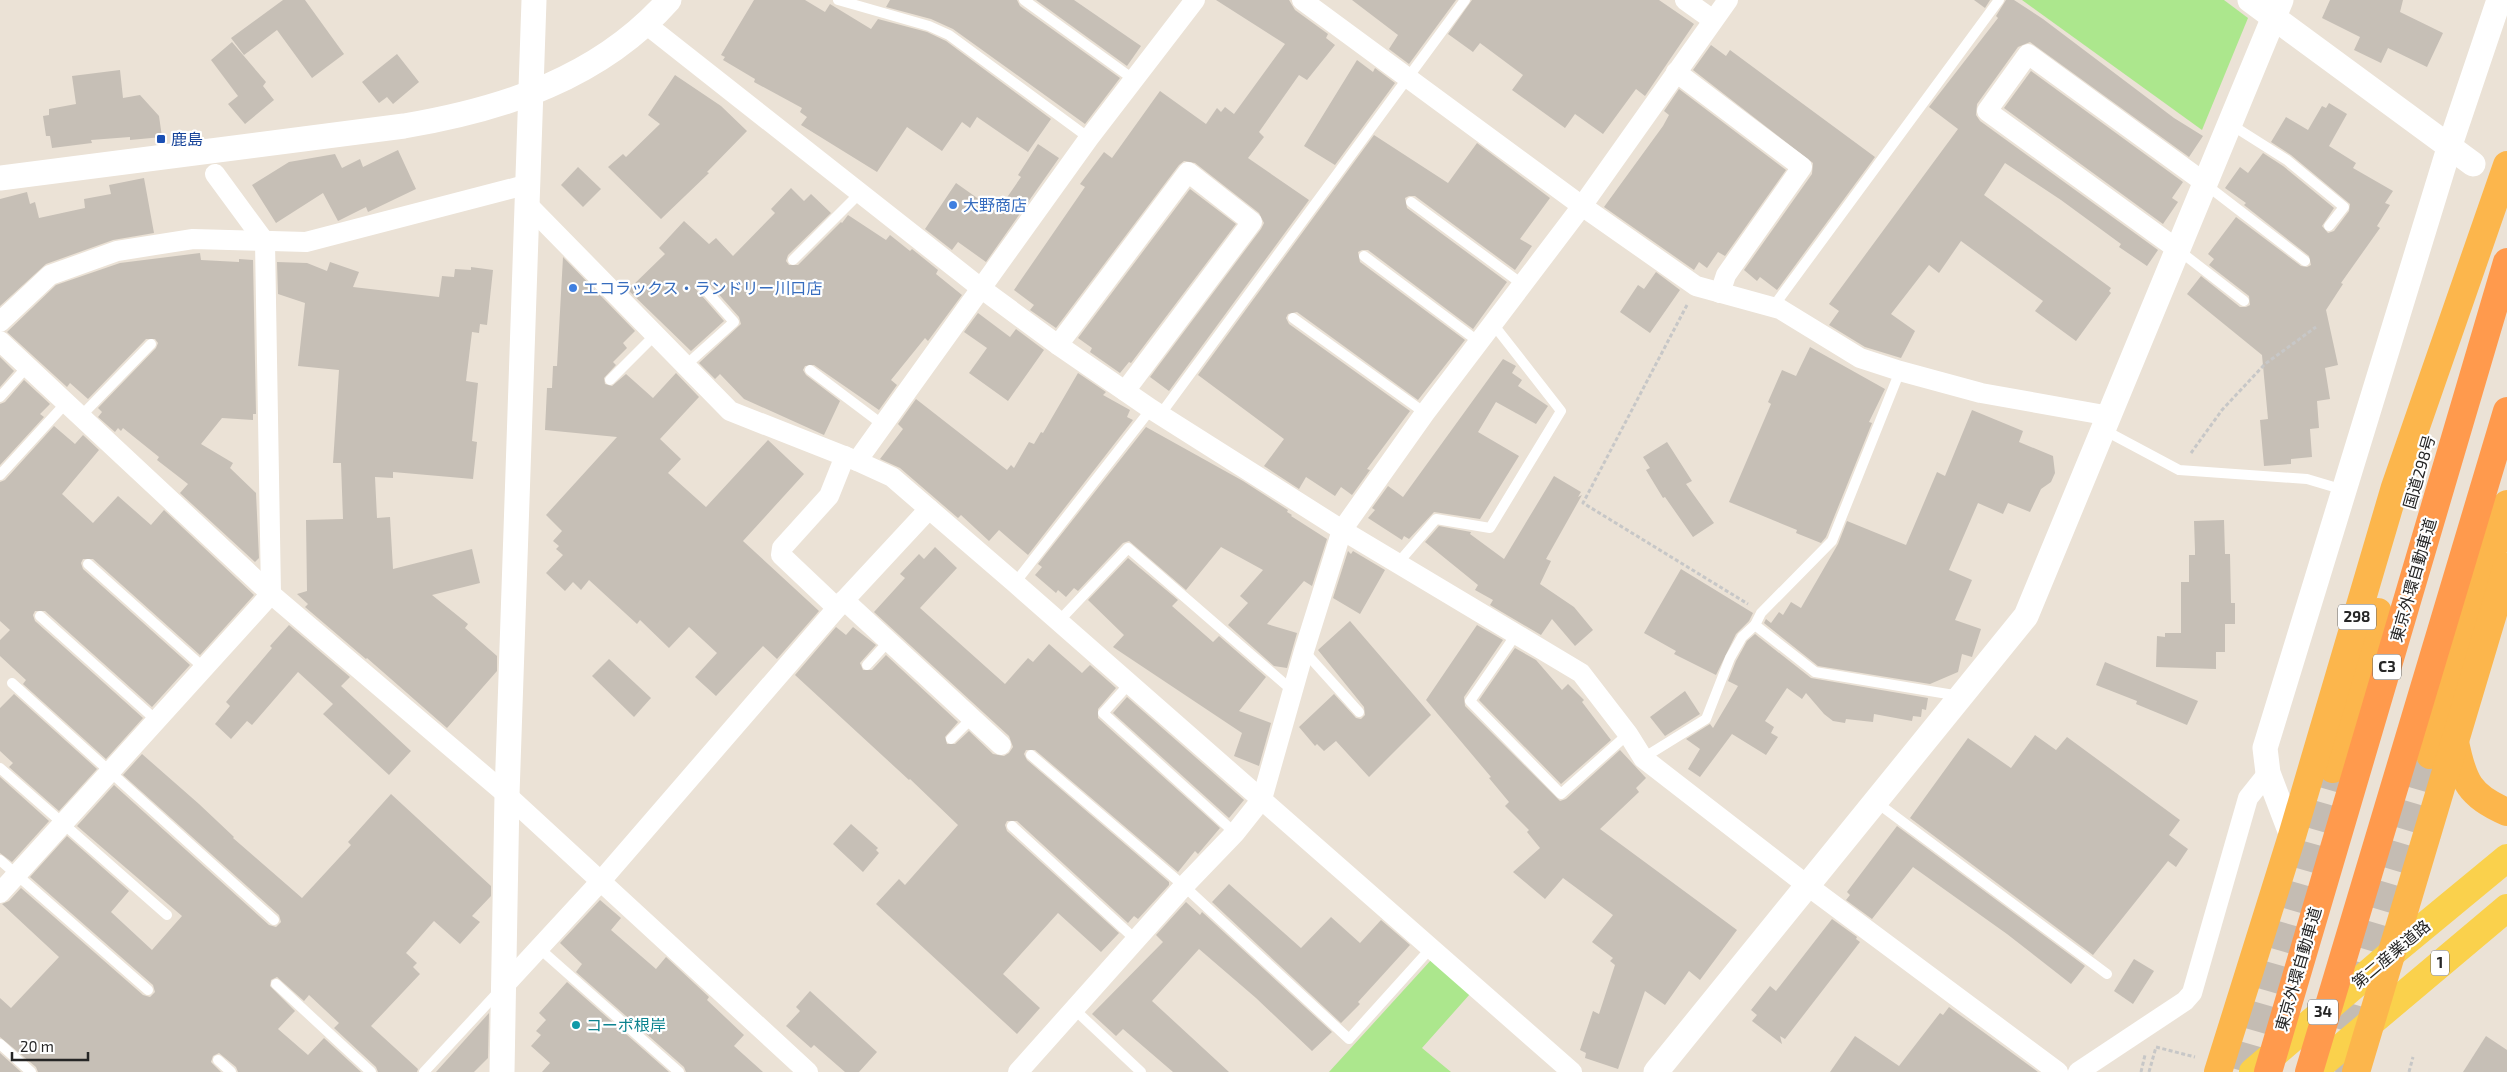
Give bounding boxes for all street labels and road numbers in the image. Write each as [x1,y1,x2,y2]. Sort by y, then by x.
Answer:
street label: 国道298号 [2399,433,2438,511]
street label: 東京外環自動車道 [2386,516,2439,644]
road number: 298 [2338,604,2376,630]
road number: C3 [2373,654,2401,680]
street label: 東京外環自動車道 [2271,905,2324,1033]
street label: 第二産業道路 [2348,915,2434,992]
road number: 1 [2431,950,2449,976]
road number: 34 [2308,1000,2338,1024]

